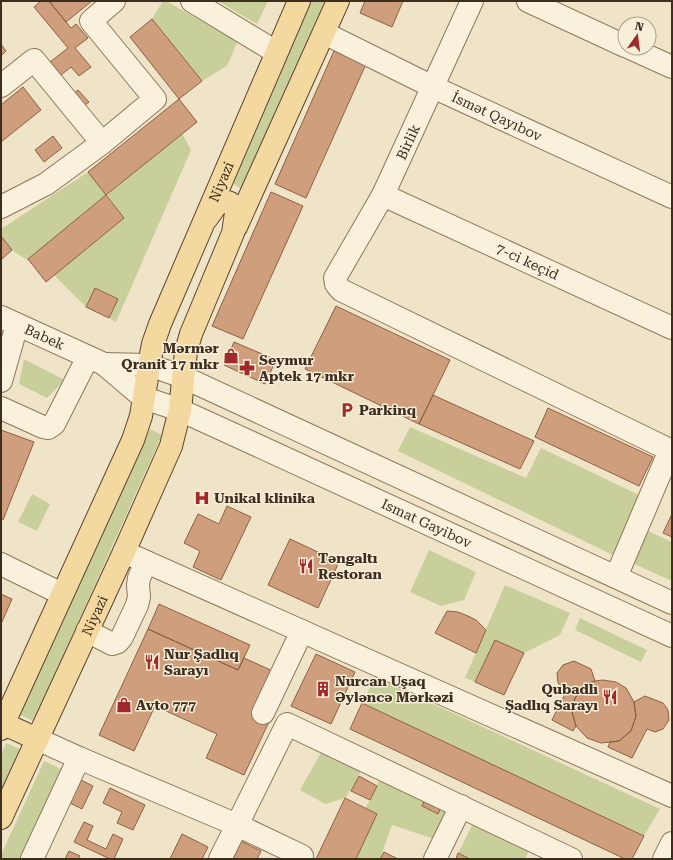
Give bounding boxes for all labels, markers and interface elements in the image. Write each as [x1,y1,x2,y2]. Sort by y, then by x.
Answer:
north arrow [617,16,657,56]
text: N [634,19,645,34]
street label: İsmət Qayıbov [449,89,545,144]
street label: Birlik [393,122,423,162]
street label: Niyazi [205,159,237,204]
street label: 7-ci keçid [493,240,561,283]
street label: Babek [22,321,67,353]
place label: Mərmər Qranit 17 mkr [121,340,220,372]
shop icon: Mərmər Qranit 17 mkr [222,347,240,365]
place label: Seymur Aptek 17 mkr [259,352,355,384]
pharmacy icon: Seymur Aptek 17 mkr [238,359,256,377]
parking icon: Parkinq [338,401,356,419]
place label: Parkinq [359,402,417,418]
hospital icon: Unikal klinika [193,489,211,507]
place label: Unikal klinika [214,490,316,506]
street label: Ismat Gayibov [379,496,475,551]
place label: Tәngaltı Restoran [318,550,383,582]
restaurant icon: Tәngaltı Restoran [297,557,315,575]
street label: Niyazi [78,593,111,638]
place label: Nur Şadlıq Sarayı [164,646,239,678]
restaurant icon: Nur Şadlıq Sarayı [143,653,161,671]
place label: Nurcan Uşaq Əyləncə Mərkəzi [335,673,454,705]
building icon: Nurcan Uşaq Əyləncə Mərkəzi [314,680,332,698]
place label: Qubadlı Şadlıq Sarayı [505,681,598,713]
restaurant icon: Qubadlı Şadlıq Sarayı [601,688,619,706]
shop icon: Avto 777 [115,696,133,714]
place label: Avto 777 [136,697,196,713]

